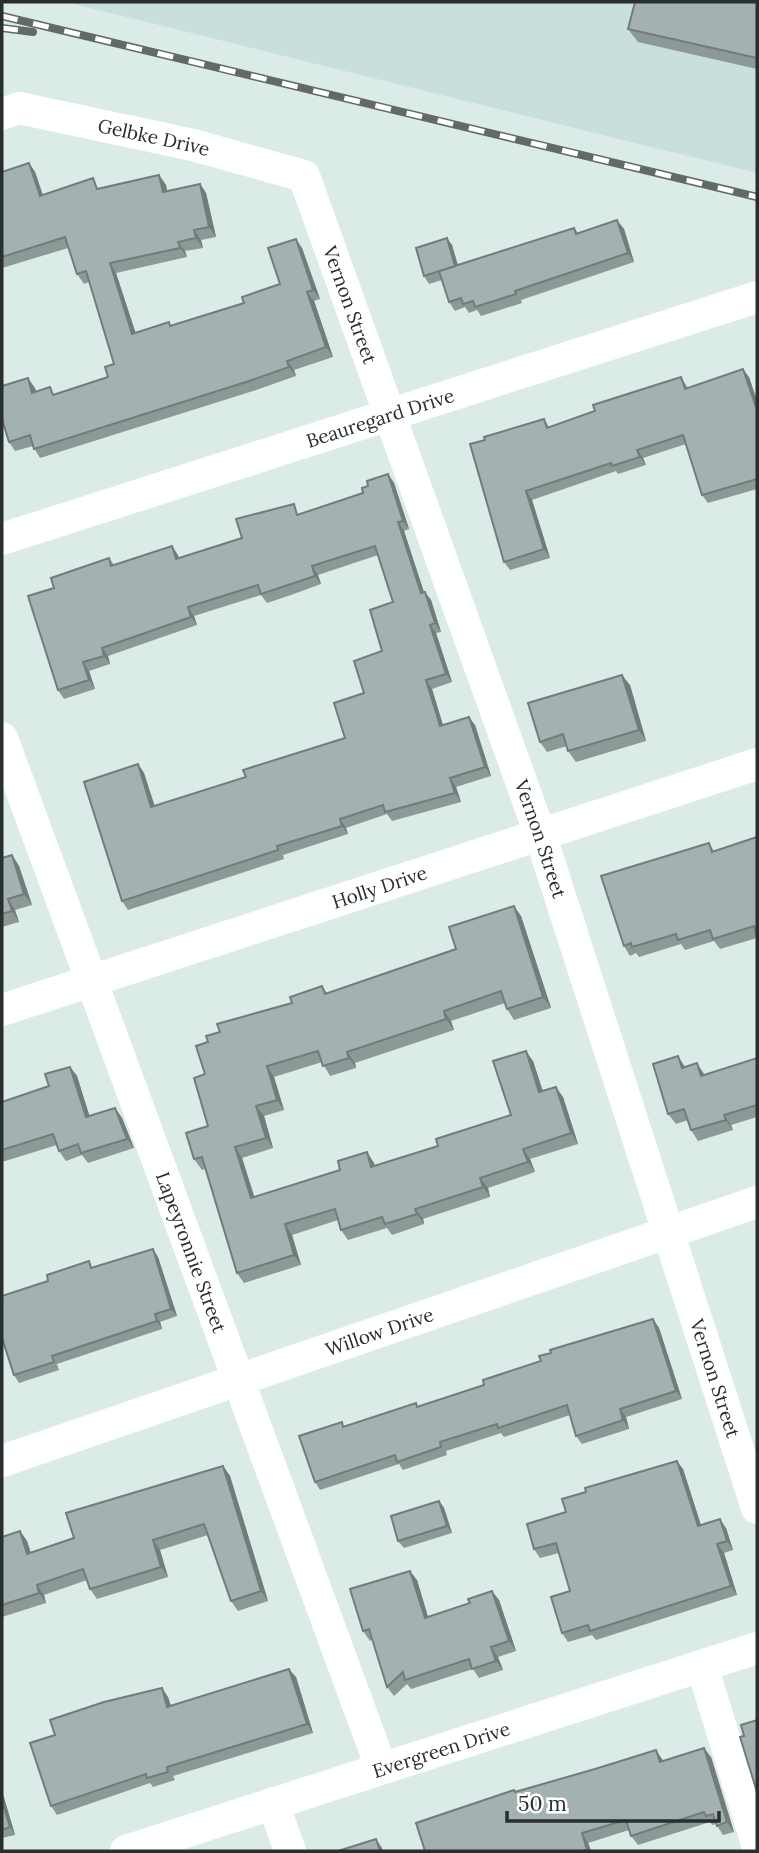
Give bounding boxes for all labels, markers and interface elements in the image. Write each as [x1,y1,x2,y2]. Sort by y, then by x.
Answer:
street label: Gelbke Drive [96,113,213,161]
street label: Vernon Street [318,242,383,368]
street label: Beauregard Drive [303,383,457,453]
street label: Vernon Street [509,775,572,902]
street label: Holly Drive [329,860,430,914]
street label: Lapeyronnie Street [151,1168,232,1337]
street label: Willow Drive [322,1302,437,1361]
street label: Vernon Street [685,1315,746,1441]
street label: Evergreen Drive [369,1716,513,1783]
scale bar [507,1780,719,1824]
text: 50 m [518,1790,567,1817]

